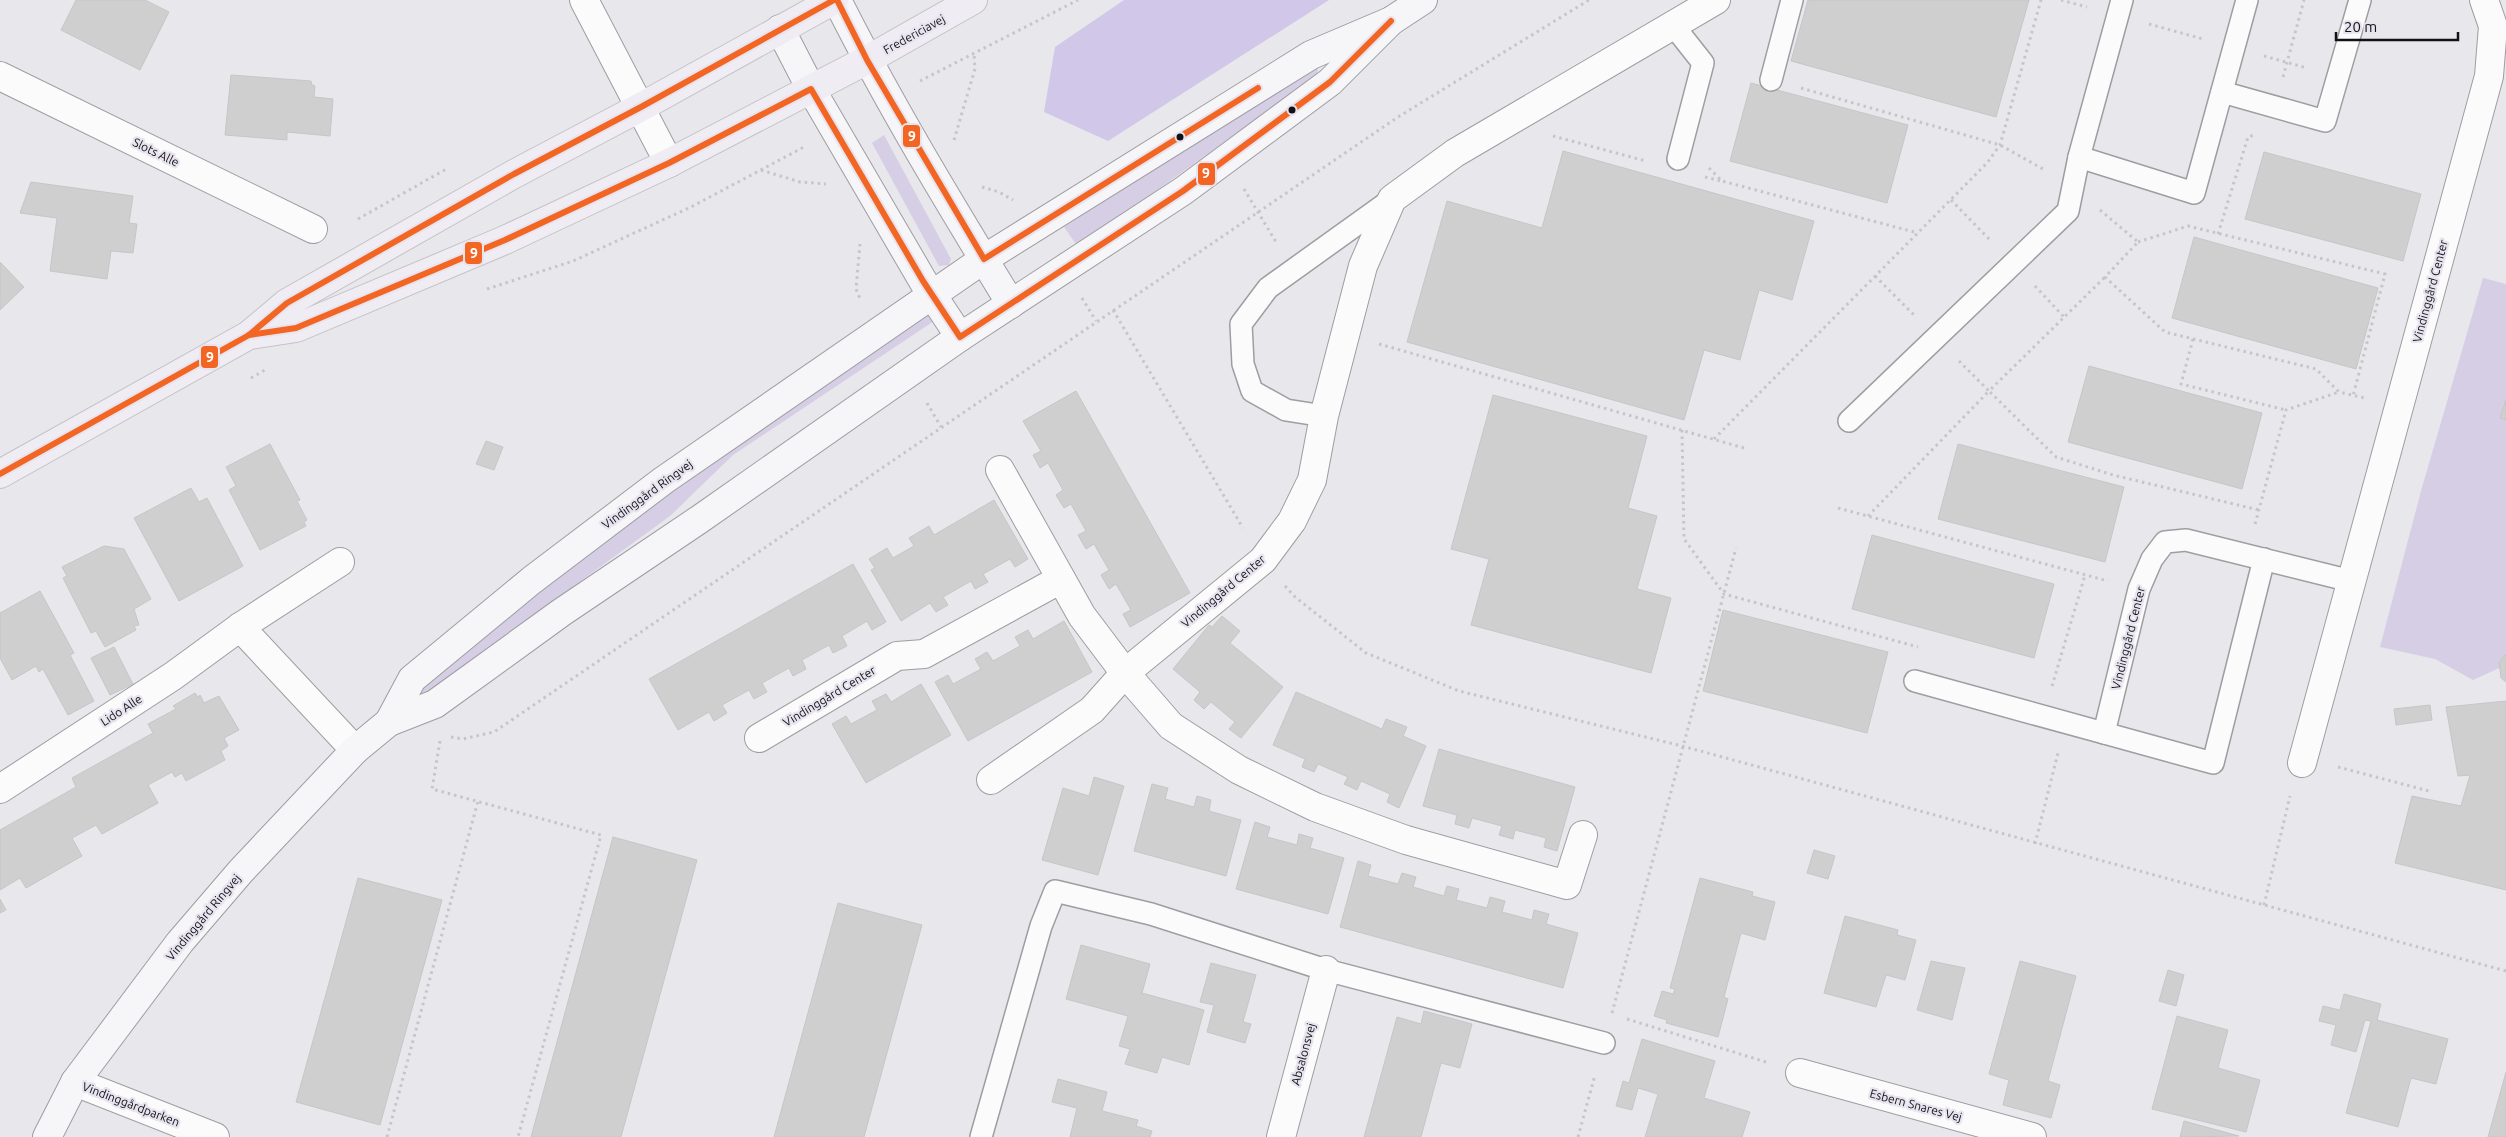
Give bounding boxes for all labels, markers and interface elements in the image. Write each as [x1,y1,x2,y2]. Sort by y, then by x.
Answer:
scale bar [2336,10,2458,42]
street label: Fredericiavej [881,12,947,56]
text: 20 m [2344,18,2377,35]
unlabelled marker [1287,105,1297,115]
line badge: 9 [902,124,921,148]
text: 9 [908,128,916,144]
unlabelled marker [1175,132,1185,142]
street label: Slots Alle [131,135,181,169]
line badge: 9 [1197,162,1216,186]
text: 9 [1202,165,1210,181]
street label: Vindinggård Center [2410,238,2450,344]
line badge: 9 [464,241,483,265]
text: 9 [470,245,478,261]
line badge: 9 [200,345,219,369]
text: 9 [206,349,214,365]
street label: Vindinggård Ringvej [599,457,695,531]
street label: Vindinggård Center [1178,552,1268,630]
street label: Vindinggård Center [2109,585,2147,691]
street label: Vindinggård Center [780,663,878,729]
street label: Lido Alle [98,692,144,728]
street label: Vindinggård Ringvej [163,871,243,963]
street label: Absalonsvej [1288,1021,1318,1086]
street label: Vindinggårdparken [81,1079,181,1129]
street label: Esbern Snares Vej [1868,1086,1964,1124]

